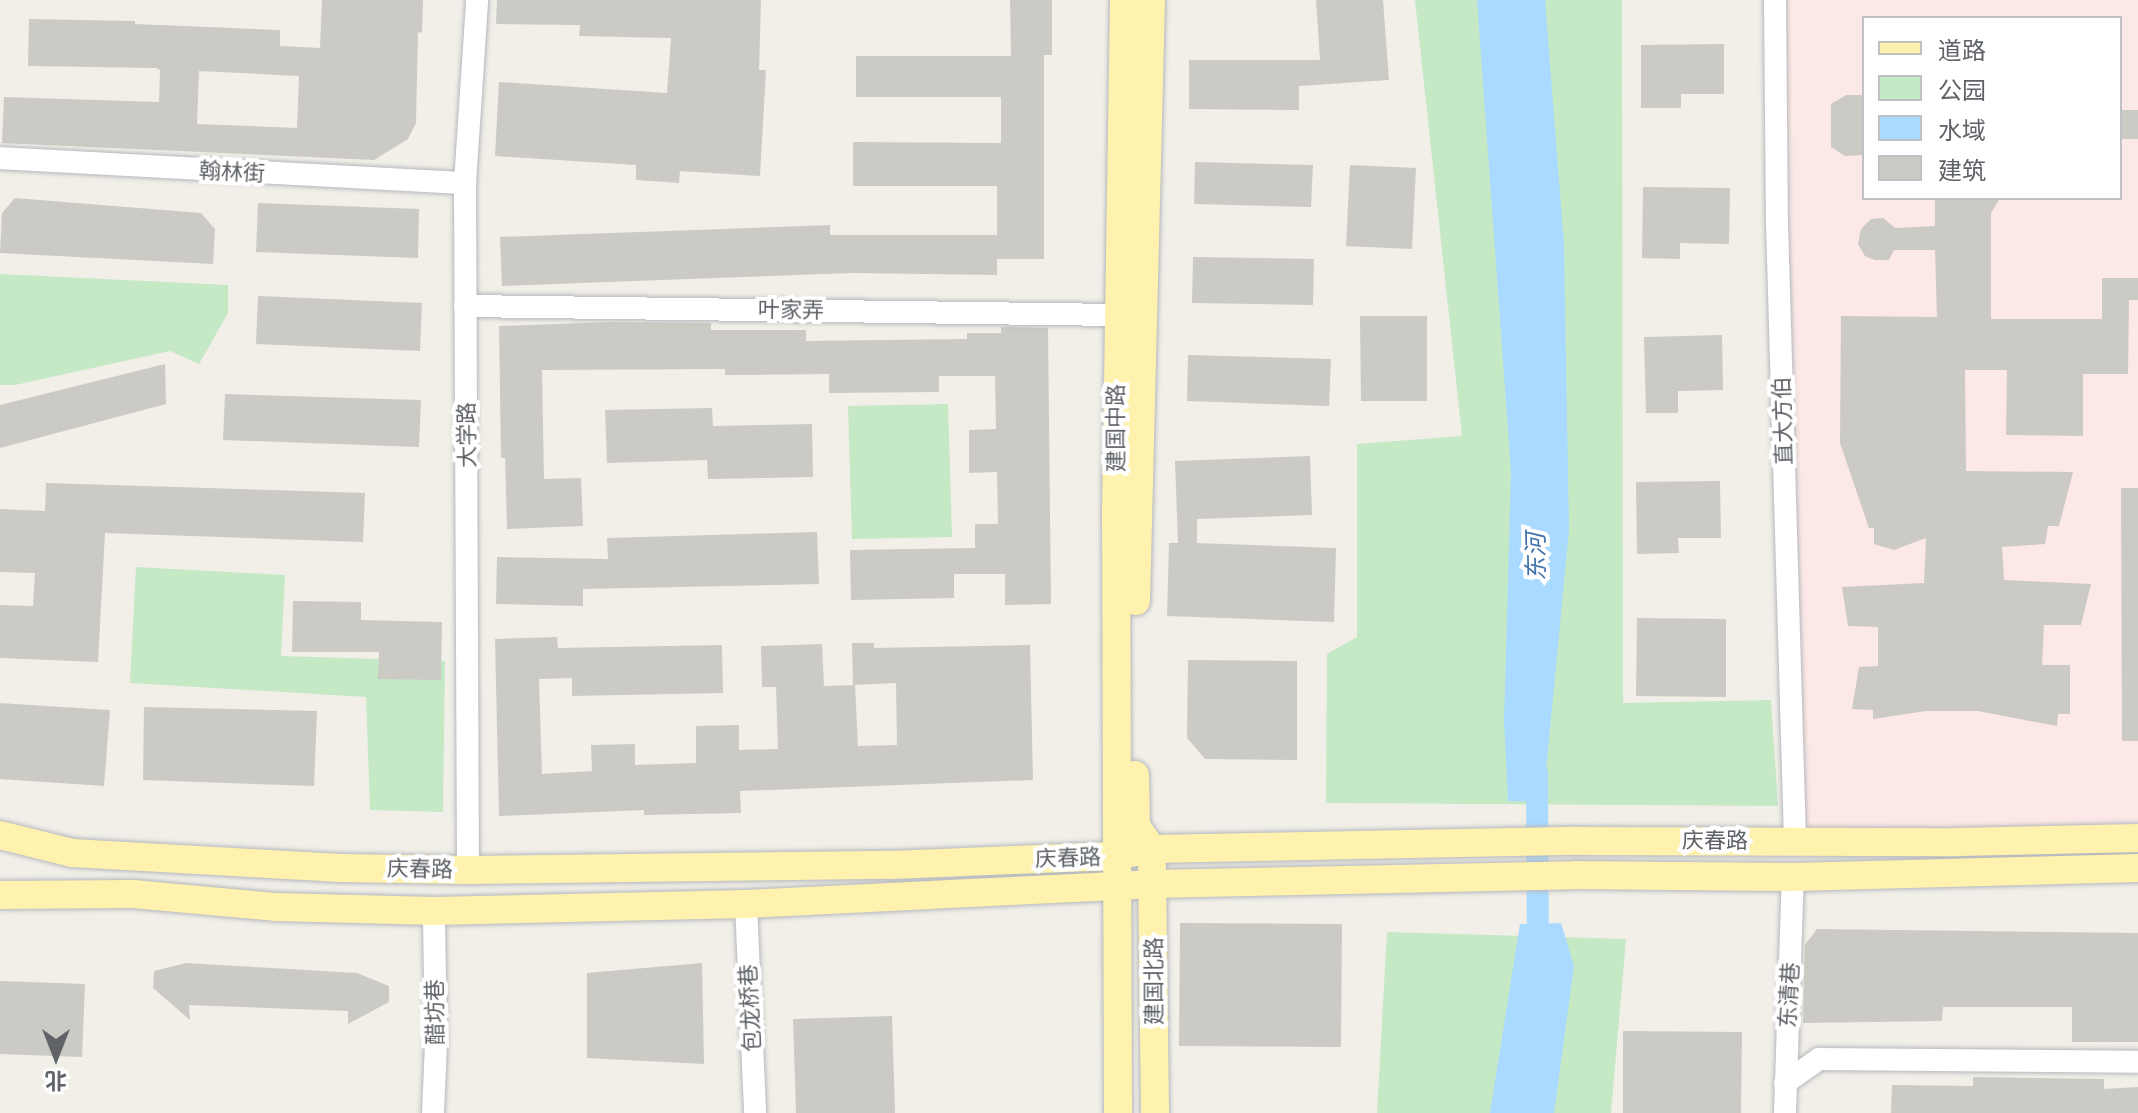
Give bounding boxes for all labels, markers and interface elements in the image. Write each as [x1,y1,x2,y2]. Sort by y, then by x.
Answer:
legend [1862,16,2122,200]
text: 道路 [1938,37,1986,64]
text: 公园 [1938,77,1986,104]
text: 水域 [1938,117,1986,144]
street label: 翰林街 [198,157,266,187]
text: 建筑 [1938,157,1986,184]
street label: 叶家弄 [758,296,824,324]
street label: 直大方伯 [1768,377,1798,465]
street label: 建国中路 [1103,384,1129,472]
street label: 大学路 [453,402,481,468]
water label: 东河 [1521,533,1551,581]
street label: 庆春路 [1682,828,1748,854]
street label: 庆春路 [1035,844,1101,872]
street label: 庆春路 [387,855,453,883]
street label: 建国北路 [1141,937,1167,1025]
street label: 东清巷 [1774,961,1804,1029]
street label: 包龙桥巷 [735,963,765,1053]
street label: 醋坊巷 [421,979,449,1045]
north arrow [16,1017,96,1097]
text: 北 [45,1068,67,1094]

